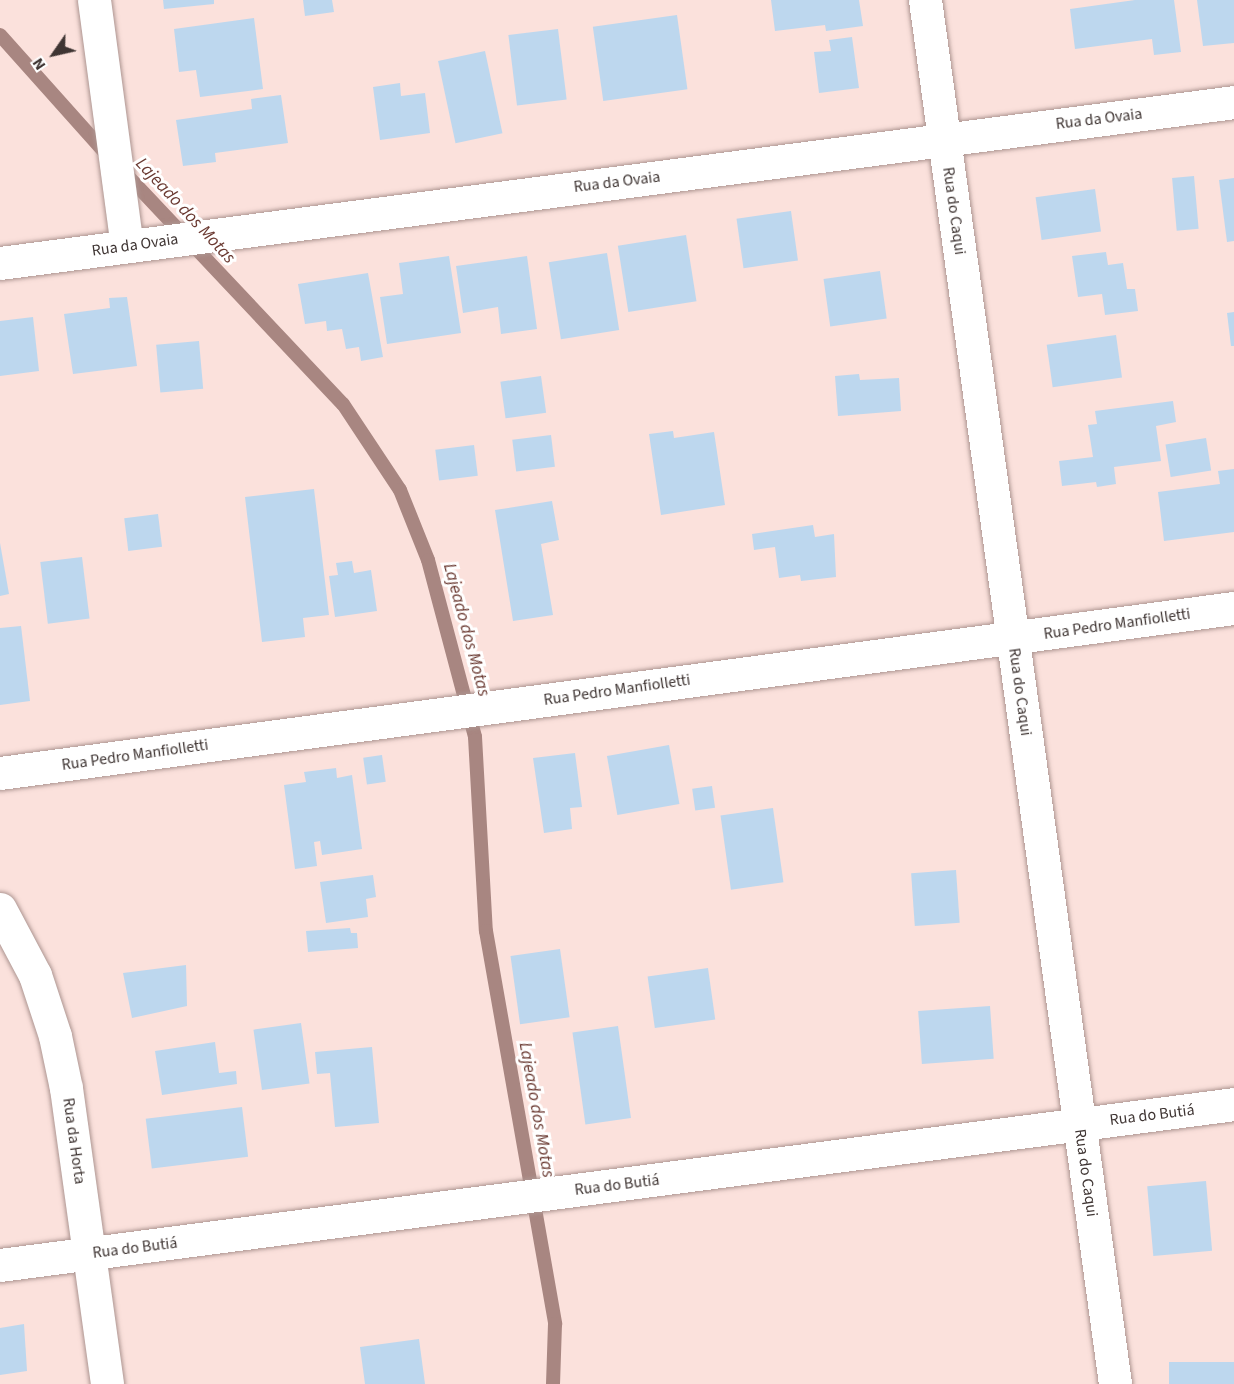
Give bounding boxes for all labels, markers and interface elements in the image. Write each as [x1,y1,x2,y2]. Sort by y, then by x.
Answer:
north arrow [24,24,84,84]
text: N [27,54,51,75]
street label: Rua da Ovaia [1055,104,1143,134]
water label: Lajeado dos Motas [130,154,240,268]
street label: Rua do Caqui [938,166,970,256]
street label: Rua da Ovaia [573,167,661,197]
street label: Rua da Ovaia [91,229,179,261]
water label: Lajeado dos Motas [438,561,494,699]
street label: Rua Pedro Manfiolletti [1042,604,1192,644]
street label: Rua do Caqui [1004,647,1036,737]
street label: Rua Pedro Manfiolletti [542,670,692,710]
street label: Rua Pedro Manfiolletti [60,735,210,775]
water label: Lajeado dos Motas [513,1041,559,1179]
street label: Rua da Horta [58,1097,90,1185]
street label: Rua do Butiá [1108,1100,1196,1130]
street label: Rua do Caqui [1070,1128,1102,1218]
street label: Rua do Butiá [573,1170,661,1200]
street label: Rua do Butiá [91,1233,179,1263]

